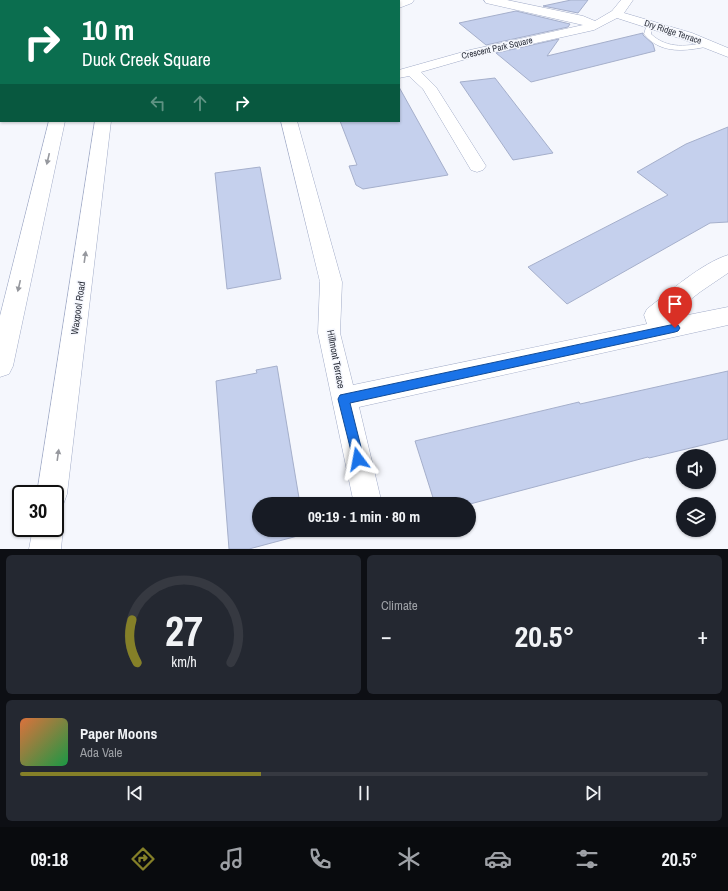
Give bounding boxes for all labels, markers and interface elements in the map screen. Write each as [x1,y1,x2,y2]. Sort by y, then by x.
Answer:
text: 10 m [82,11,134,49]
icon: right [16,16,68,68]
street label: Dry Ridge Terrace [643,17,703,47]
street label: Crescent Park Square [460,34,534,62]
text: Duck Creek Square [82,47,211,72]
icon: left [147,92,169,114]
icon: ahead [189,92,211,114]
icon: right [231,92,253,114]
one-way arrow [44,153,50,165]
one-way arrow [82,251,88,263]
one-way arrow [15,279,21,292]
street label: Waxpool Road [68,281,88,335]
pin [658,287,692,328]
icon: arrive [664,293,686,315]
street label: Hillmont Terrace [324,329,348,390]
position arrow [337,438,379,480]
one-way arrow [55,449,61,461]
map controls [676,449,716,537]
button: sound [676,449,716,489]
speed limit sign: 30 [12,485,64,537]
button: layers [676,497,716,537]
text: 09:19 · 1 min · 80 m [308,506,420,527]
text: Climate [381,597,418,614]
text: 27 [165,602,202,658]
text: 20.5° [515,616,574,656]
text: − [381,621,392,651]
text: + [697,621,708,651]
text: km/h [171,651,196,670]
text: Paper Moons [80,723,157,744]
text: Ada Vale [80,744,122,761]
icon: previous [124,782,146,804]
icon: pause [353,782,375,804]
icon: next [582,782,604,804]
icon: directions [129,845,157,873]
icon: music [218,845,246,873]
icon: phone [306,845,334,873]
icon: climate [395,845,423,873]
icon: car [484,845,512,873]
icon: filters [573,845,601,873]
text: 09:18 [30,847,68,872]
text: 20.5° [662,847,698,872]

